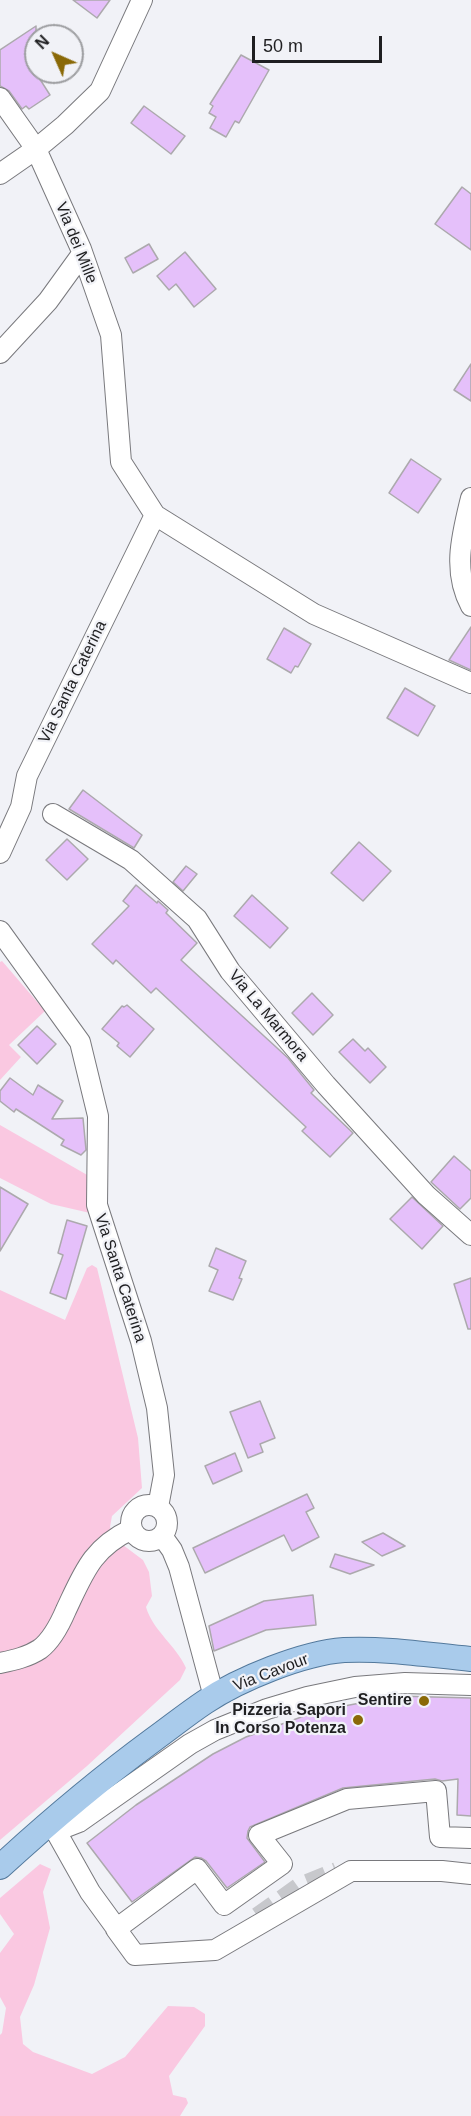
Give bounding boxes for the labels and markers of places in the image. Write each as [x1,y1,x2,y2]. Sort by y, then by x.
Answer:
place label: Sentire [358,1691,412,1711]
marker: Sentire [417,1694,431,1708]
place label: Pizzeria Sapori In Corso Potenza [215,1701,346,1739]
marker: Pizzeria Sapori In Corso Potenza [351,1713,365,1727]

